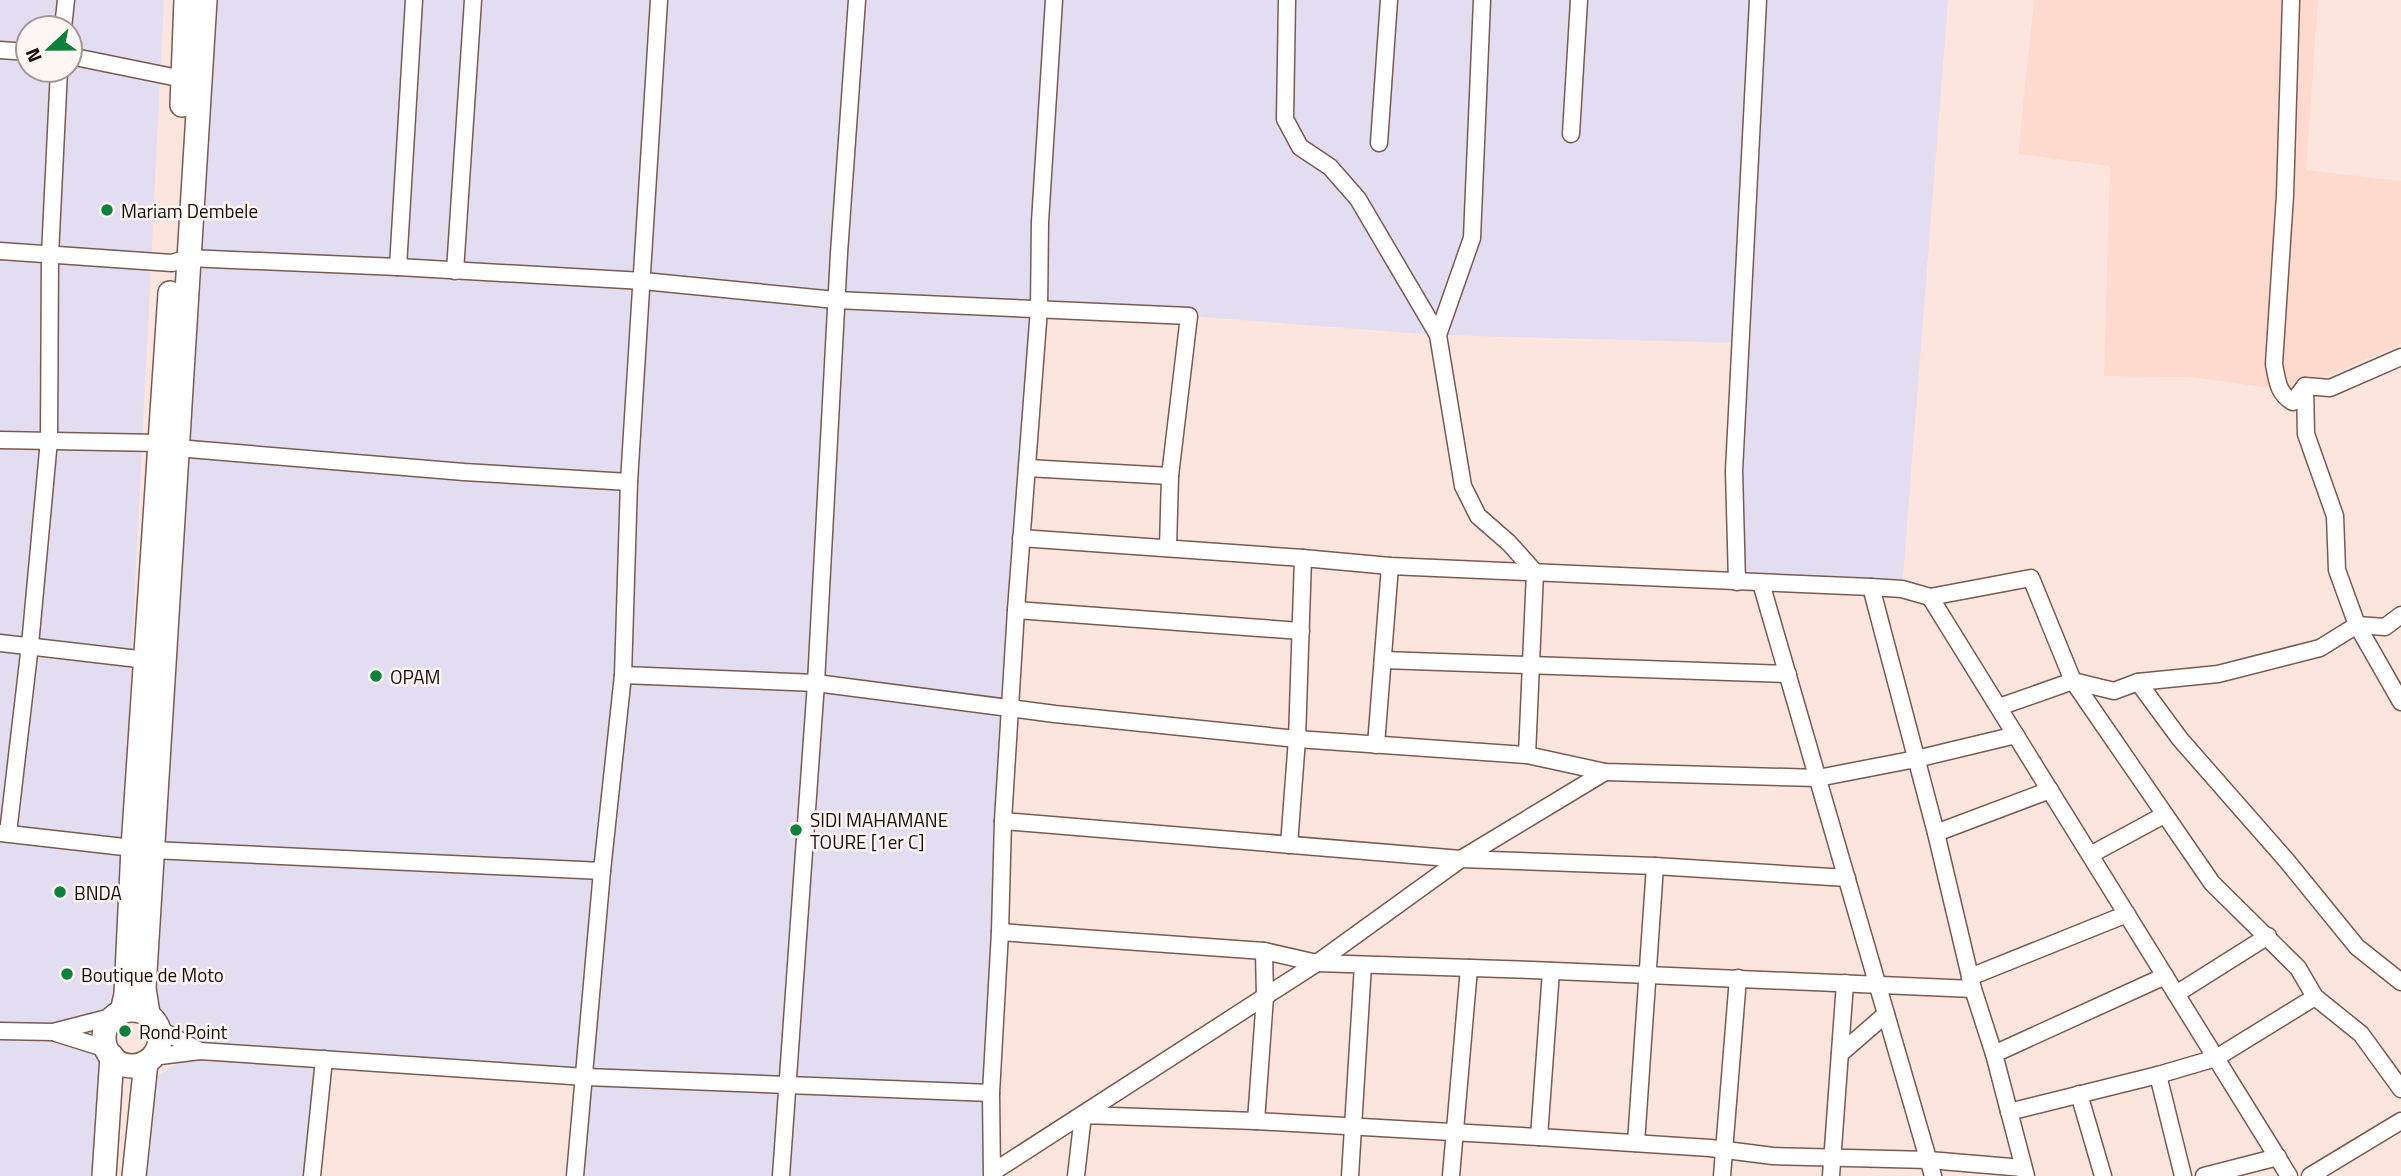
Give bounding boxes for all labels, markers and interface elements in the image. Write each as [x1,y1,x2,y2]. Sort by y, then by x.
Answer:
north arrow [14,14,84,84]
text: N [17,44,49,67]
place label: Mariam Dembele [121,196,258,225]
marker: Mariam Dembele [99,202,115,218]
place label: OPAM [390,662,441,691]
marker: OPAM [368,668,384,684]
place label: SIDI MAHAMANE TOURE [1er C] [810,805,948,856]
marker: SIDI MAHAMANE TOURE [1er C] [788,822,804,838]
place label: BNDA [74,878,122,907]
marker: BNDA [52,884,68,900]
place label: Boutique de Moto [81,960,224,989]
marker: Boutique de Moto [59,966,75,982]
place label: Rond Point [139,1017,228,1046]
marker: Rond Point [117,1023,133,1039]

